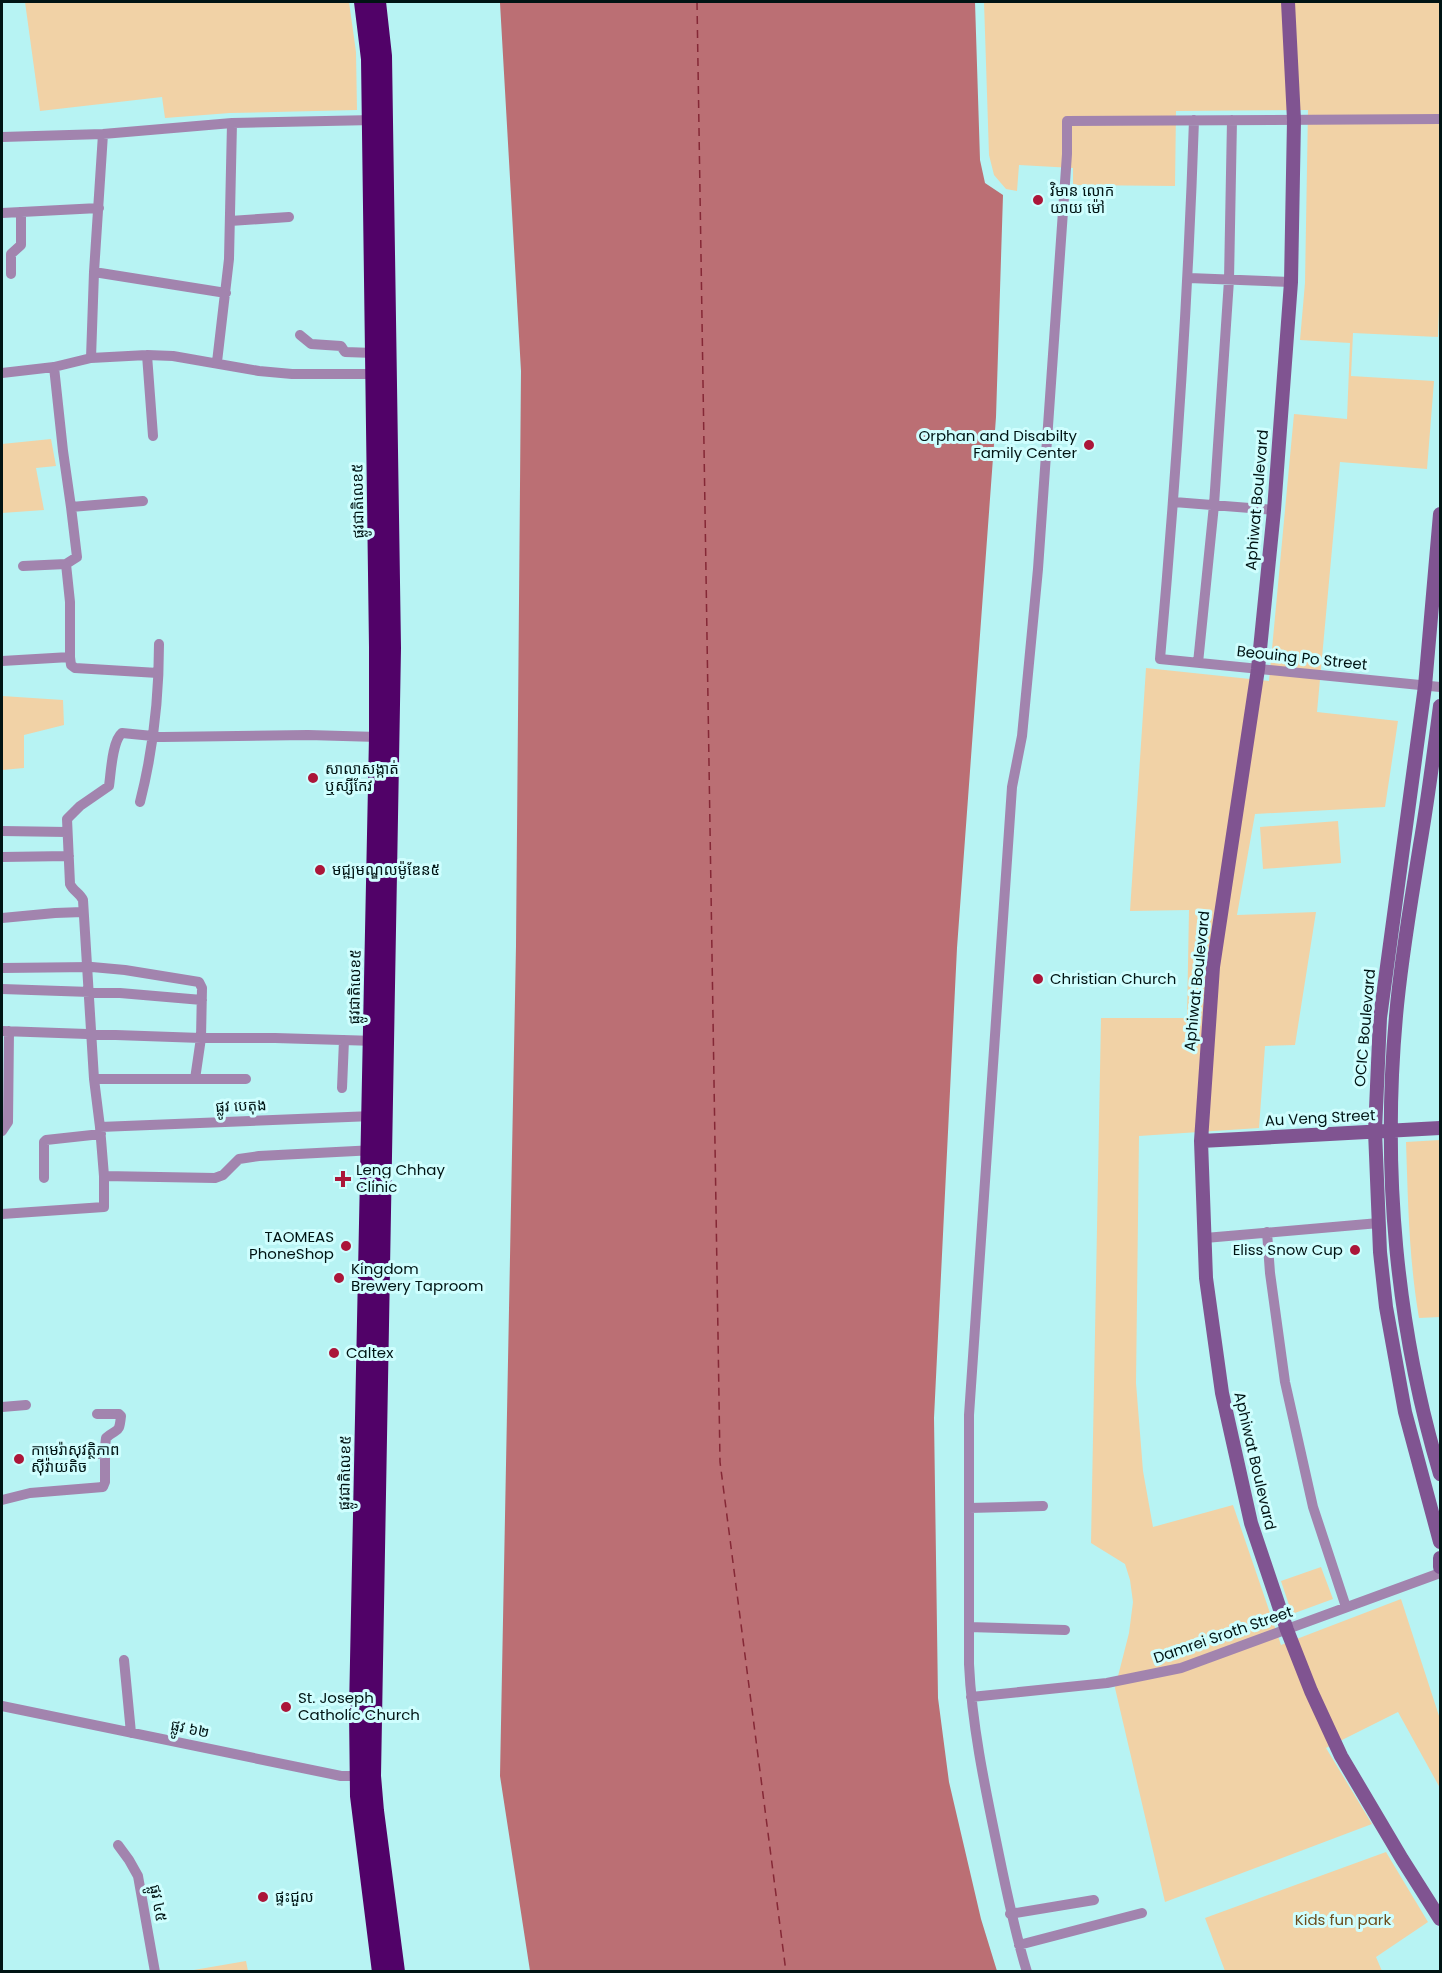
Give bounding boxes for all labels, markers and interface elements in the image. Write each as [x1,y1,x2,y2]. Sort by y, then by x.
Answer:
place label: វិមាន លោក យាយ ម៉ៅ [1050,180,1114,218]
marker: វិមាន លោក យាយ ម៉ៅ [1031,193,1045,207]
place label: Orphan and Disabilty Family Center [919,425,1078,463]
street label: Aphiwat Boulevard [1240,429,1273,571]
marker: Orphan and Disabilty Family Center [1082,438,1096,452]
street label: ផ្លូវជាតិលេខ៥ [346,463,372,539]
street label: Beouing Po Street [1236,640,1368,675]
place label: សាលាសង្កាត់ ឬស្សីកែវ [325,758,399,796]
marker: សាលាសង្កាត់ ឬស្សីកែវ [306,771,320,785]
place label: មជ្ឍមណ្ឌលម៉ូឌែន៥ [332,859,440,880]
marker: មជ្ឍមណ្ឌលម៉ូឌែន៥ [313,863,327,877]
street label: Aphiwat Boulevard [1179,910,1214,1052]
street label: ផ្លូវជាតិលេខ៥ [343,949,369,1025]
place label: Christian Church [1050,968,1176,989]
street label: OCIC Boulevard [1349,968,1380,1088]
marker: Christian Church [1031,972,1045,986]
street label: ផ្លូវ បេតុង [215,1094,267,1120]
street label: Au Veng Street [1264,1104,1376,1131]
place label: Leng Chhay Clinic [356,1159,445,1197]
marker: Leng Chhay Clinic [334,1170,352,1188]
place label: TAOMEAS PhoneShop [249,1226,334,1264]
marker: TAOMEAS PhoneShop [339,1239,353,1253]
place label: Eliss Snow Cup [1233,1239,1343,1260]
marker: Eliss Snow Cup [1348,1243,1362,1257]
place label: Kingdom Brewery Taproom [351,1258,483,1296]
marker: Kingdom Brewery Taproom [332,1271,346,1285]
place label: Caltex [346,1342,393,1363]
marker: Caltex [327,1346,341,1360]
street label: Aphiwat Boulevard [1229,1390,1282,1532]
street label: ផ្លូវជាតិលេខ៥ [333,1435,359,1511]
place label: កាមេរ៉ាសុវត្ថិភាព ស៊ីវ៉ាយតិច [31,1439,120,1477]
marker: កាមេរ៉ាសុវត្ថិភាព ស៊ីវ៉ាយតិច [12,1452,26,1466]
street label: Damrei Sroth Street [1150,1601,1295,1668]
place label: St. Joseph Catholic Church [298,1687,420,1725]
marker: St. Joseph Catholic Church [279,1700,293,1714]
street label: ផ្លូវ ៦២ [168,1714,211,1746]
street label: ផ្លូវ ៤៥ [142,1883,172,1924]
place label: ផ្ទះជួល [275,1886,314,1907]
marker: ផ្ទះជួល [256,1890,270,1904]
park label: Kids fun park [1295,1909,1391,1930]

